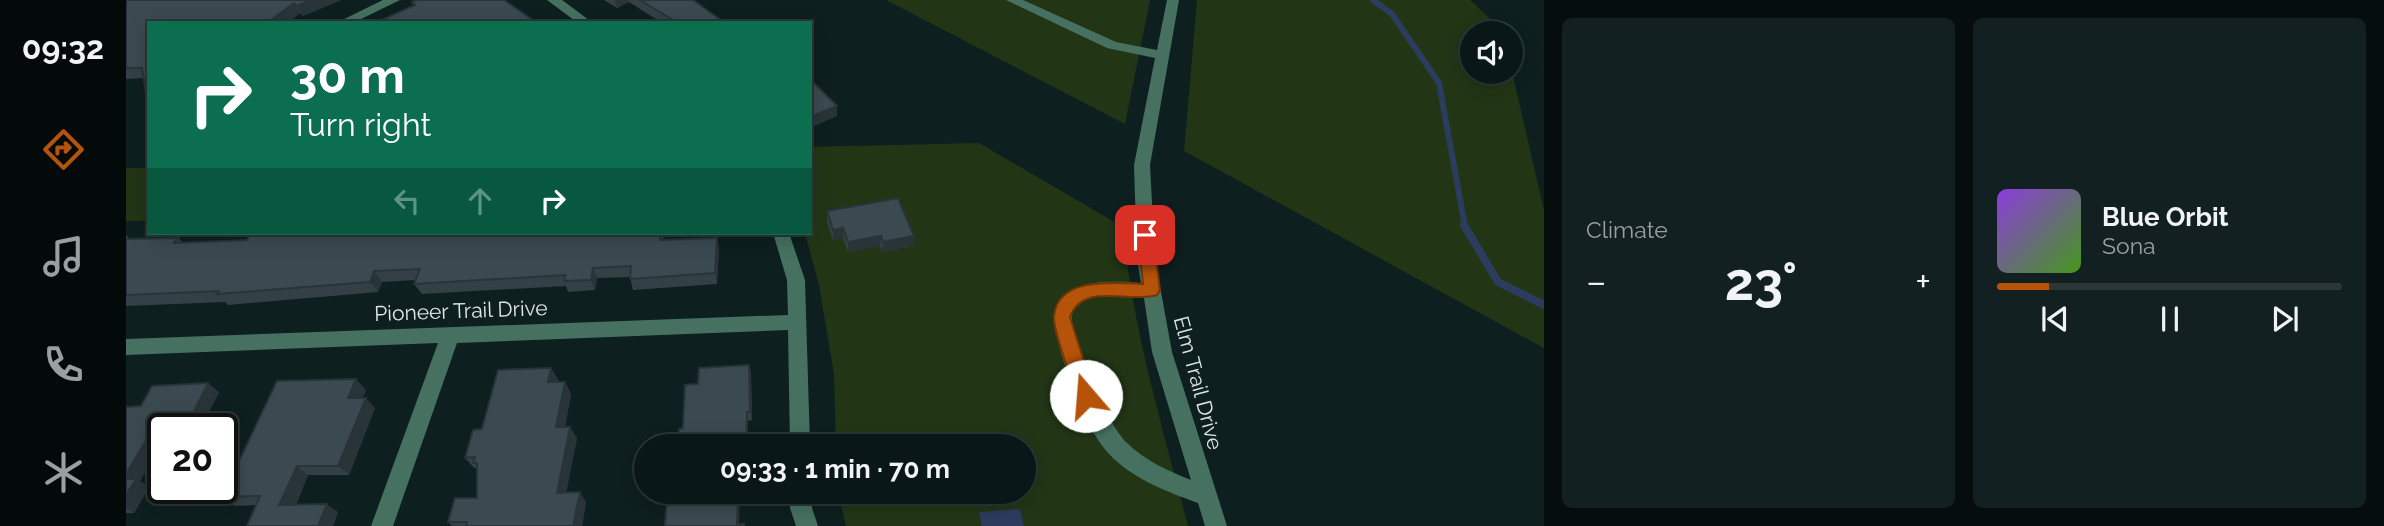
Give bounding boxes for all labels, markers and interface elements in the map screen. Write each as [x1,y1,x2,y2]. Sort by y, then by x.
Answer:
map controls [1460,21,1523,84]
button: sound [1460,21,1523,84]
text: 09:32 [22,29,104,66]
text: 30 m [290,47,405,104]
icon: right [175,49,266,140]
text: Turn right [290,106,431,143]
icon: directions [39,125,88,174]
icon: left [388,182,426,220]
icon: ahead [461,182,499,220]
icon: right [534,182,572,220]
text: Blue Orbit [2102,202,2229,232]
pin [1115,205,1175,265]
icon: arrive [1126,216,1164,254]
text: Climate [1586,216,1668,243]
icon: music [39,232,88,281]
text: Sona [2102,232,2156,259]
text: 23° [1725,251,1797,312]
text: − [1586,259,1606,304]
text: + [1915,259,1931,304]
street label: Pioneer Trail Drive [374,295,548,326]
icon: previous [2036,300,2074,338]
icon: pause [2151,300,2189,338]
icon: next [2266,300,2304,338]
street label: Elm Trail Drive [1169,313,1228,452]
icon: phone [39,340,88,389]
position arrow [1049,359,1123,433]
speed limit sign: 20 [147,413,238,504]
icon: climate [39,448,88,497]
text: 09:33 · 1 min · 70 m [720,454,950,484]

